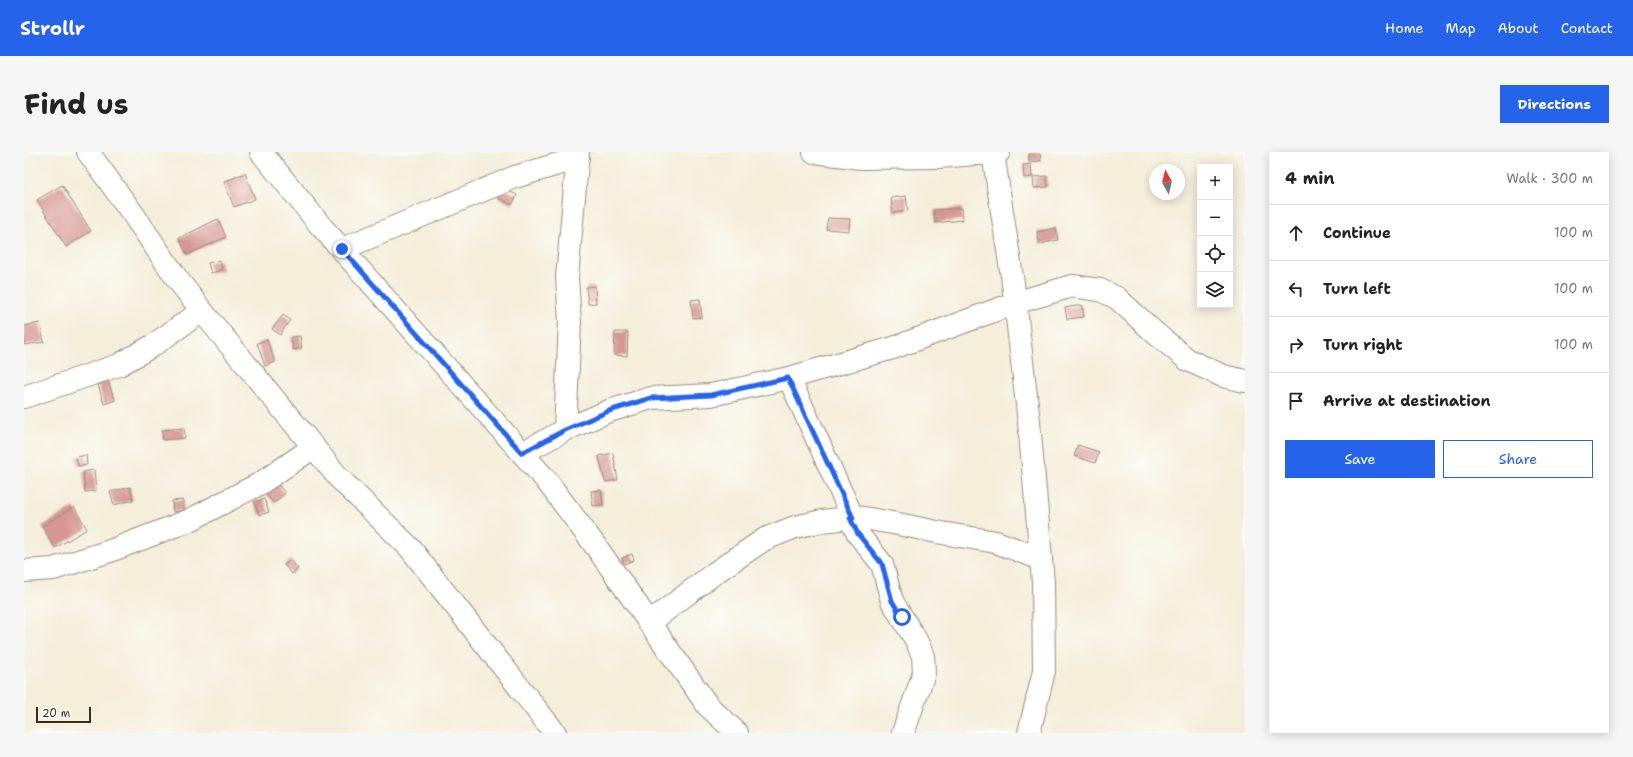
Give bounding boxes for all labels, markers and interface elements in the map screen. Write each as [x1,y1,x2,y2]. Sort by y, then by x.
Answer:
text: Strollr [20,16,85,41]
text: Home [1385,19,1424,37]
text: Map [1446,19,1476,37]
text: About [1498,19,1539,37]
text: Contact [1561,19,1613,37]
text: Find us [24,85,129,123]
button: Directions [1500,85,1609,123]
north arrow [1149,164,1185,200]
map controls [1197,164,1233,308]
button: + [1197,164,1233,200]
text: 4 min [1285,167,1335,189]
text: Walk · 300 m [1506,170,1593,187]
button: − [1197,200,1233,236]
icon: ahead [1285,222,1307,244]
text: Continue [1323,223,1391,243]
text: 100 m [1554,224,1593,241]
button: locate [1197,236,1233,272]
route end [333,240,351,258]
button: layers [1197,272,1233,308]
icon: left [1285,278,1307,300]
text: Turn left [1323,279,1391,299]
text: 100 m [1554,280,1593,297]
icon: right [1285,334,1307,356]
text: Turn right [1323,335,1403,355]
text: 100 m [1554,336,1593,353]
icon: arrive [1285,390,1307,412]
text: Arrive at destination [1323,391,1491,411]
button: Save [1285,440,1435,478]
button: Share [1443,440,1593,478]
route start [893,608,911,626]
scale bar [36,705,91,724]
text: 20 m [42,706,70,721]

